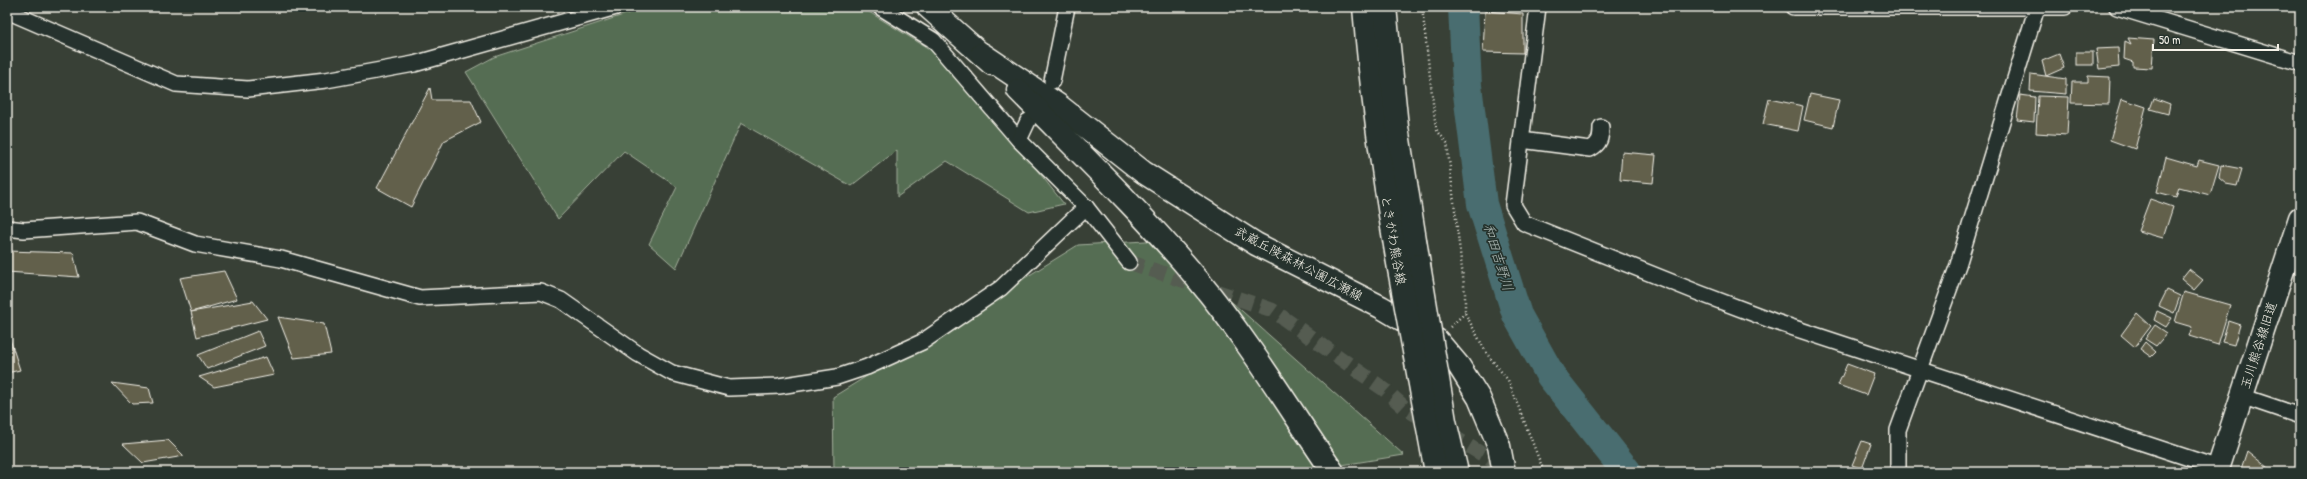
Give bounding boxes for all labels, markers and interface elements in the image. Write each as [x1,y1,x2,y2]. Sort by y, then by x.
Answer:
scale bar [2153,26,2278,52]
text: 50 m [2159,31,2180,48]
street label: ときがわ熊谷線 [1377,194,1411,287]
street label: 武蔵丘陵森林公園広瀬線 [1232,221,1367,305]
water label: 和田吉野川 [1480,221,1518,293]
street label: 玉川熊谷線旧道 [2235,299,2281,391]

